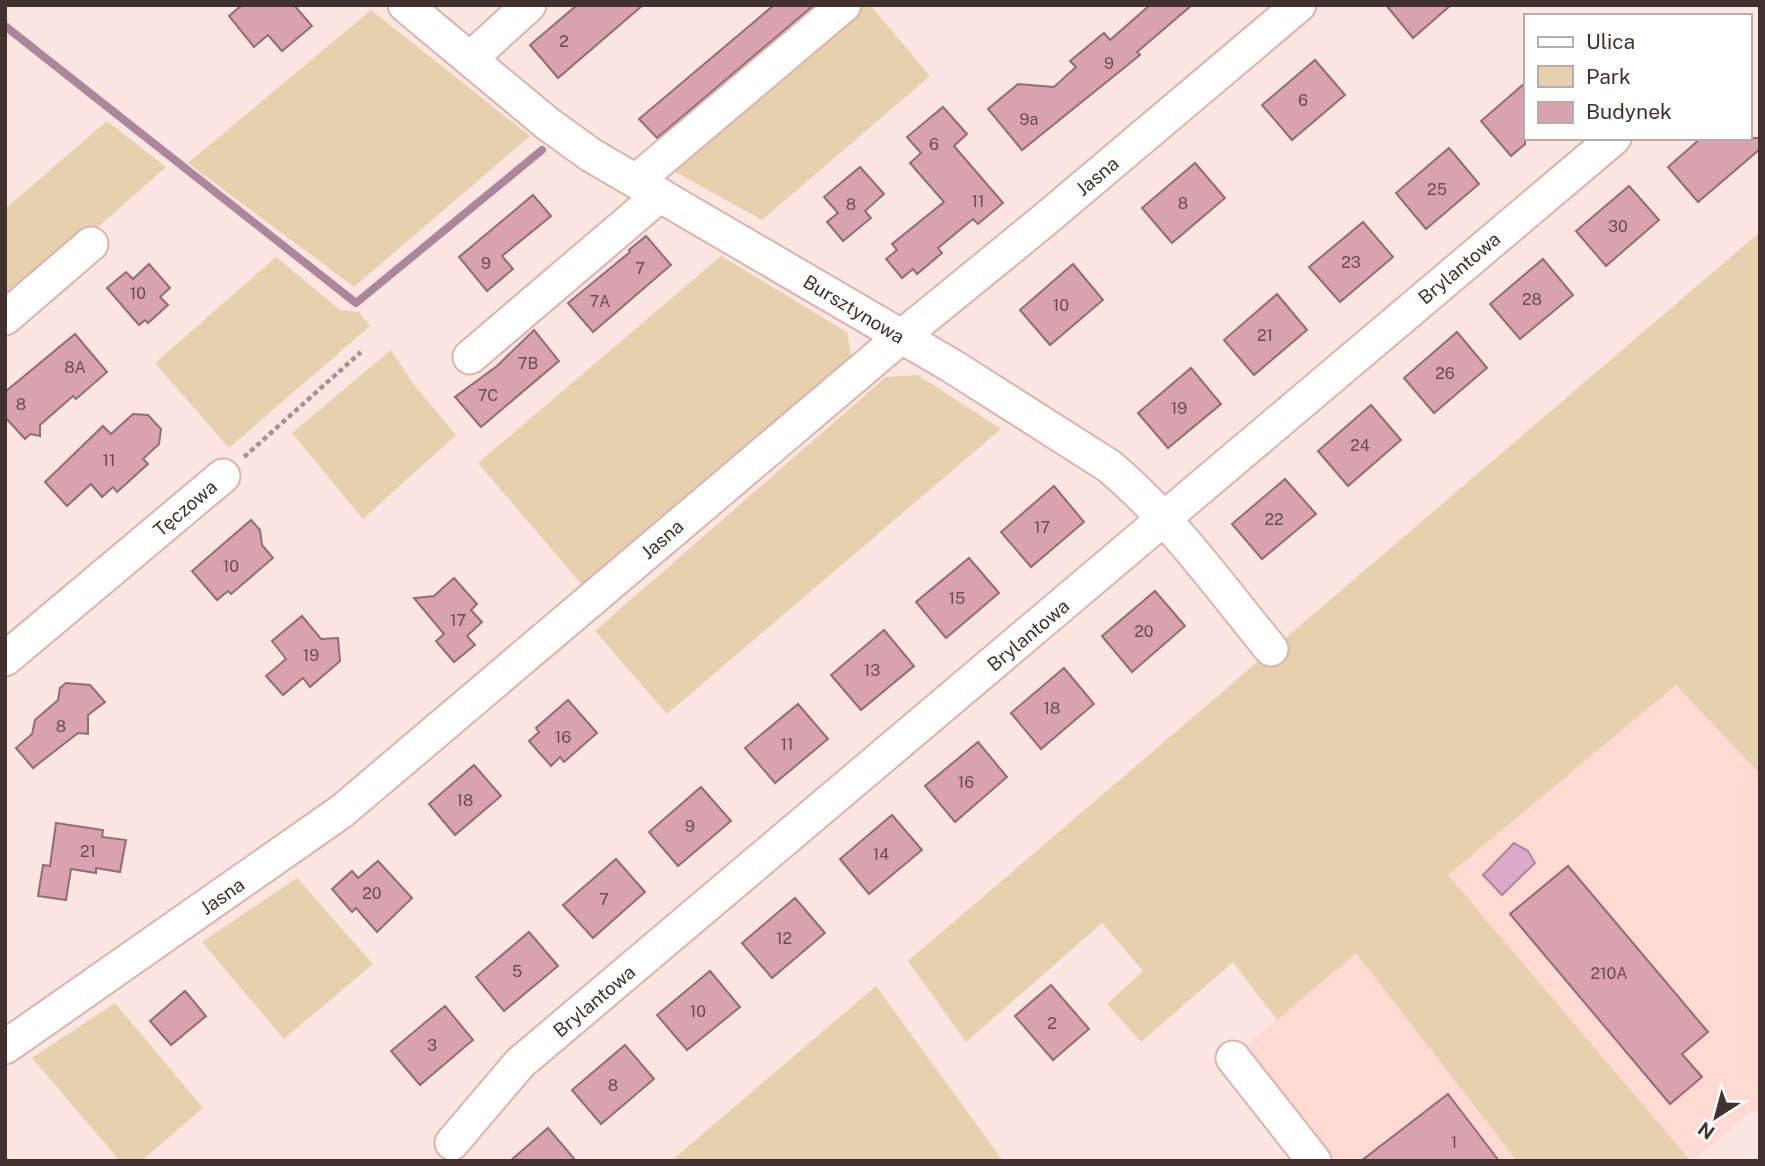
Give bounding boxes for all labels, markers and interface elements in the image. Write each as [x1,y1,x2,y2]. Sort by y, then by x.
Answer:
legend [1524,14,1751,140]
text: Ulica [1586,29,1635,54]
house number: 2 [559,32,569,51]
house number: 9 [1104,54,1114,73]
text: Park [1586,64,1631,89]
house number: 6 [1298,91,1308,110]
text: Budynek [1586,99,1672,124]
house number: 9a [1020,110,1038,129]
house number: 6 [929,135,939,154]
street label: Jasna [1071,152,1123,200]
house number: 25 [1427,180,1447,199]
house number: 11 [971,192,985,211]
house number: 8 [1178,194,1188,213]
house number: 8 [846,195,856,214]
house number: 30 [1608,217,1628,236]
street label: Brylantowa [1414,227,1504,309]
house number: 23 [1341,253,1361,272]
house number: 9 [481,254,491,273]
house number: 7 [635,259,645,278]
street label: Bursztynowa [799,270,909,348]
house number: 10 [130,284,146,303]
house number: 28 [1522,290,1542,309]
house number: 7A [590,292,610,311]
house number: 10 [1053,296,1069,315]
house number: 21 [1257,326,1273,345]
house number: 7B [518,354,538,373]
house number: 8A [64,358,86,377]
house number: 26 [1435,364,1455,383]
house number: 7C [478,386,498,405]
house number: 8 [16,395,26,414]
house number: 19 [1171,399,1187,418]
house number: 24 [1350,436,1370,455]
house number: 11 [102,451,116,470]
street label: Tęczowa [149,475,221,541]
house number: 22 [1264,510,1284,529]
street label: Jasna [636,515,688,563]
house number: 17 [1034,518,1050,537]
house number: 10 [223,557,239,576]
house number: 15 [949,589,965,608]
street label: Brylantowa [983,594,1073,676]
house number: 17 [450,611,466,630]
house number: 20 [1134,622,1154,641]
house number: 19 [303,646,319,665]
house number: 13 [864,661,880,680]
house number: 18 [1044,699,1060,718]
house number: 8 [56,717,66,736]
house number: 16 [555,728,571,747]
house number: 11 [780,735,794,754]
house number: 16 [958,773,974,792]
house number: 18 [457,791,473,810]
house number: 9 [685,817,695,836]
house number: 21 [80,842,96,861]
house number: 14 [873,845,889,864]
street label: Jasna [196,873,248,919]
house number: 20 [362,884,382,903]
house number: 7 [599,890,609,909]
house number: 12 [776,929,792,948]
street label: Brylantowa [549,960,639,1042]
house number: 5 [512,962,522,981]
house number: 210A [1590,964,1628,983]
house number: 10 [690,1002,706,1021]
house number: 2 [1047,1014,1057,1033]
house number: 3 [427,1036,437,1055]
house number: 8 [608,1076,618,1095]
north arrow [1681,1082,1751,1152]
text: N [1694,1117,1718,1144]
house number: 1 [1451,1133,1457,1152]

